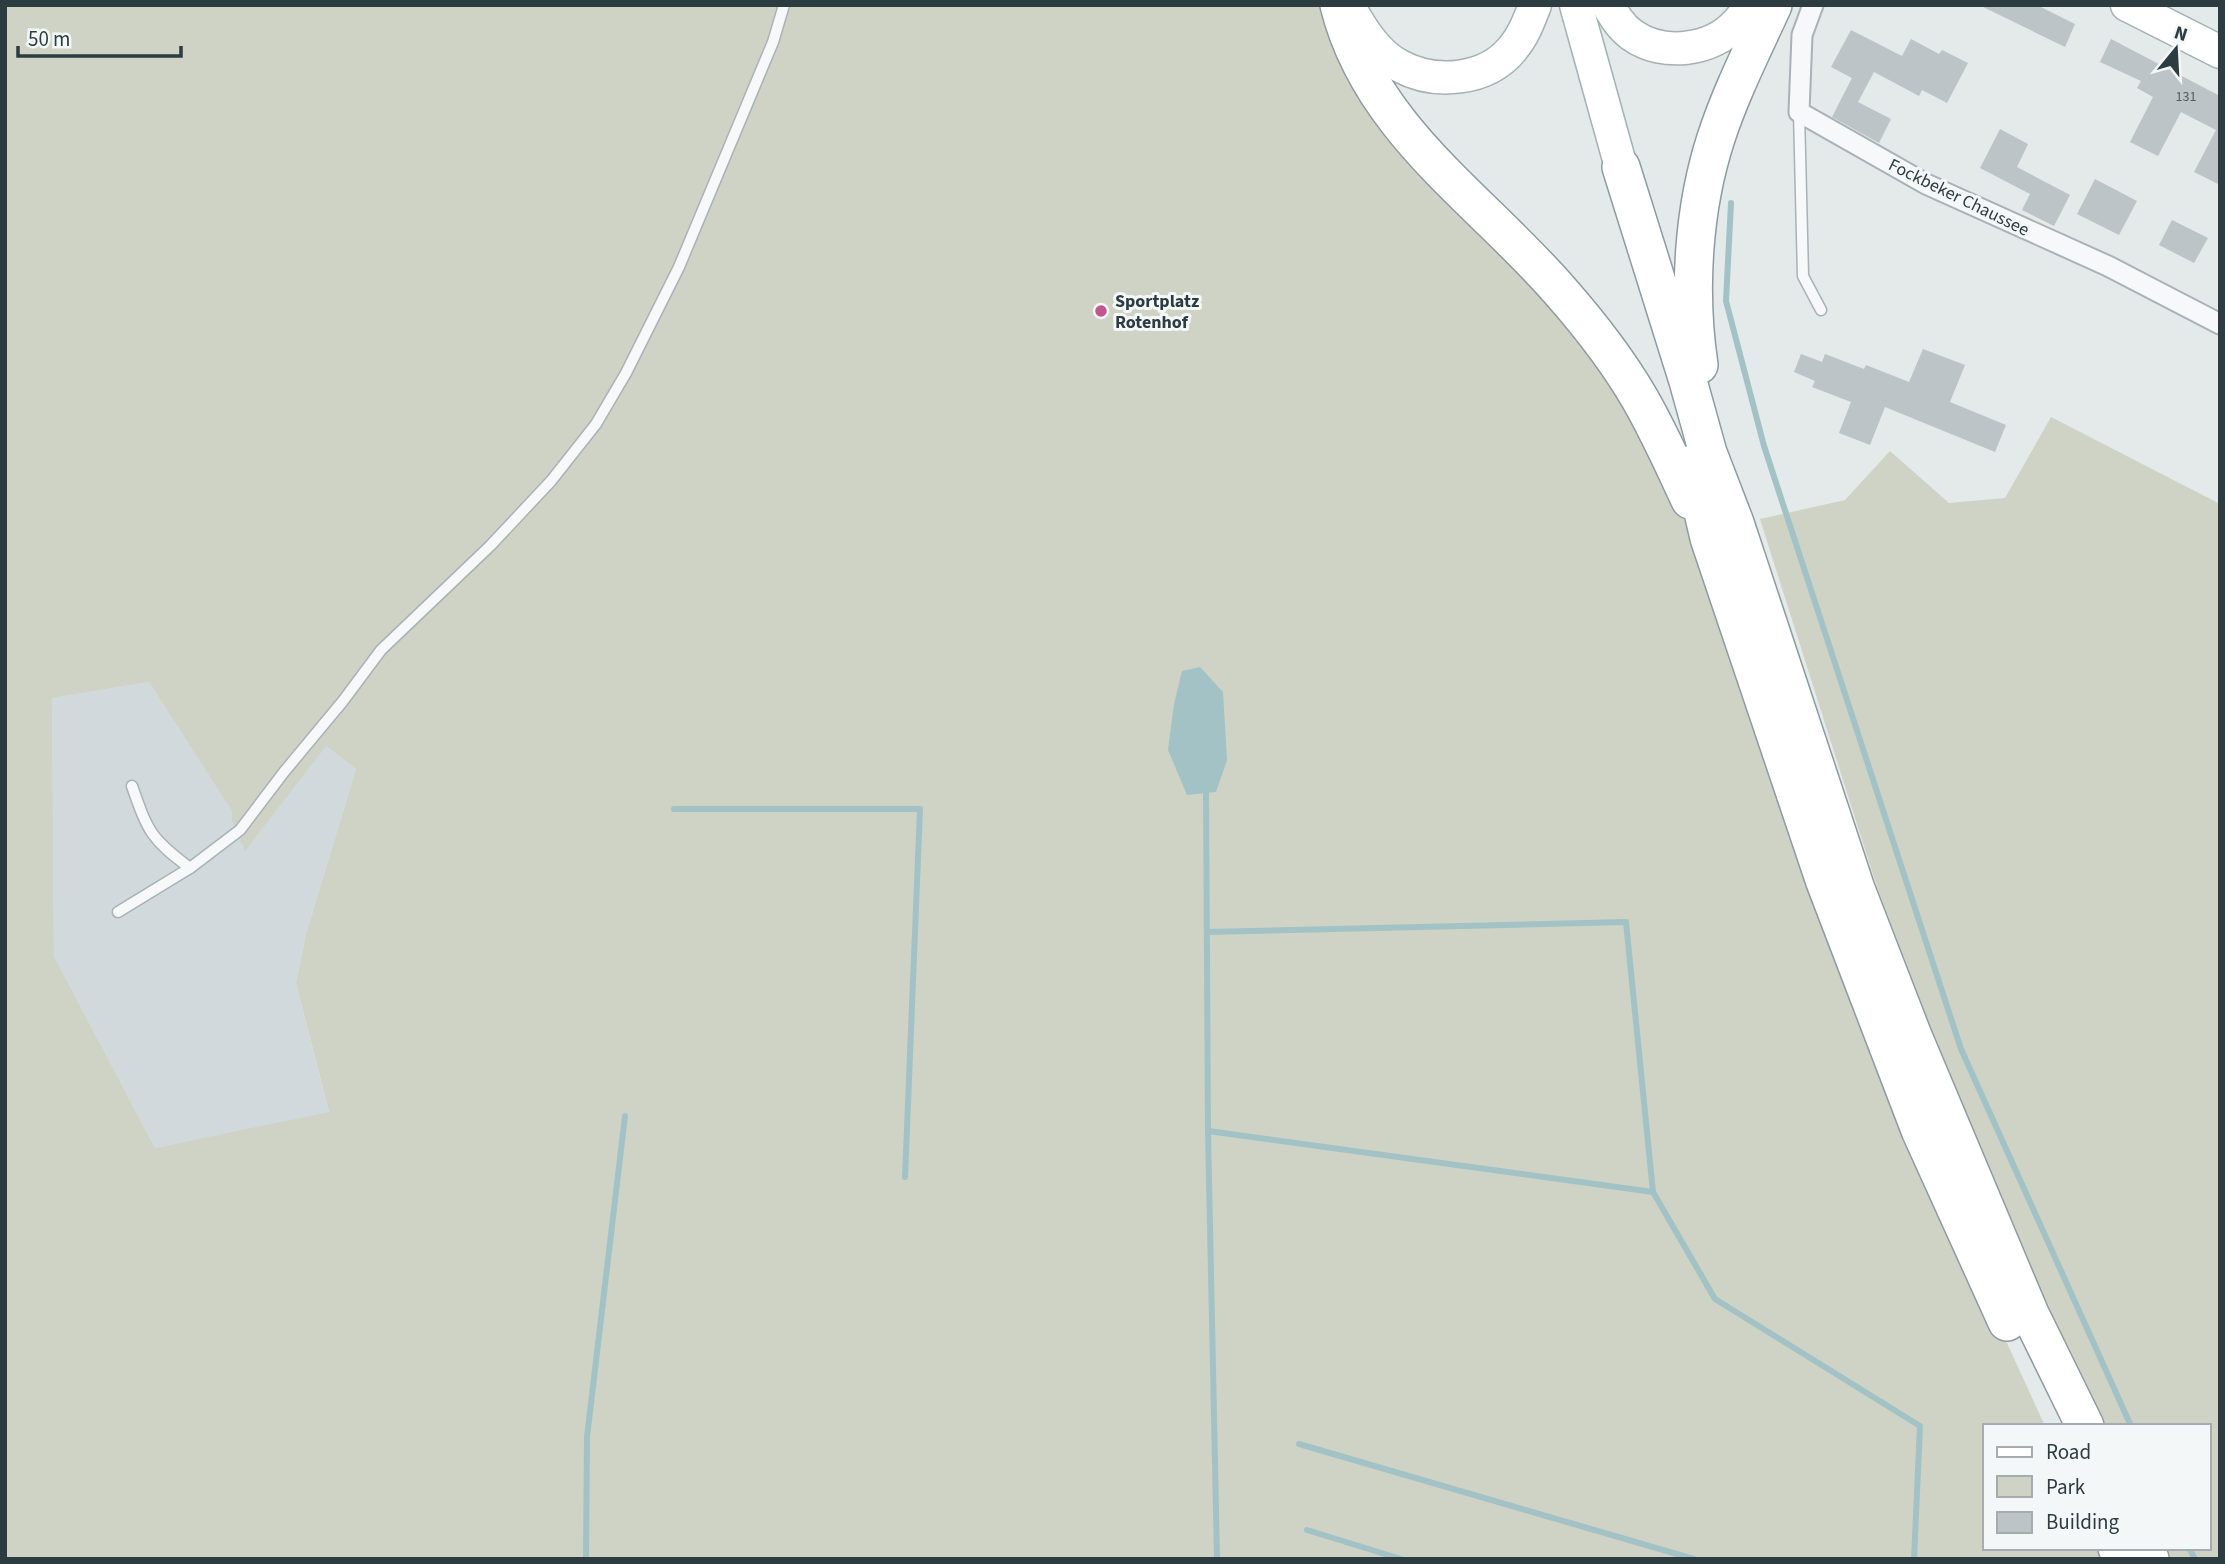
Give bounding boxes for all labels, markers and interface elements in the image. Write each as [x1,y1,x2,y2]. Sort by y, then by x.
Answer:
scale bar [18,14,180,58]
north arrow [2141,14,2211,84]
text: N [2171,19,2191,49]
text: 50 m [28,24,70,54]
house number: 131 [2176,87,2196,107]
street label: Fockbeker Chaussee [1884,153,2033,242]
place label: Sportplatz Rotenhof [1115,289,1199,335]
marker: Sportplatz Rotenhof [1093,303,1109,319]
legend [1983,1424,2211,1550]
text: Road [2046,1437,2091,1467]
text: Park [2046,1472,2086,1502]
text: Building [2046,1507,2120,1537]

